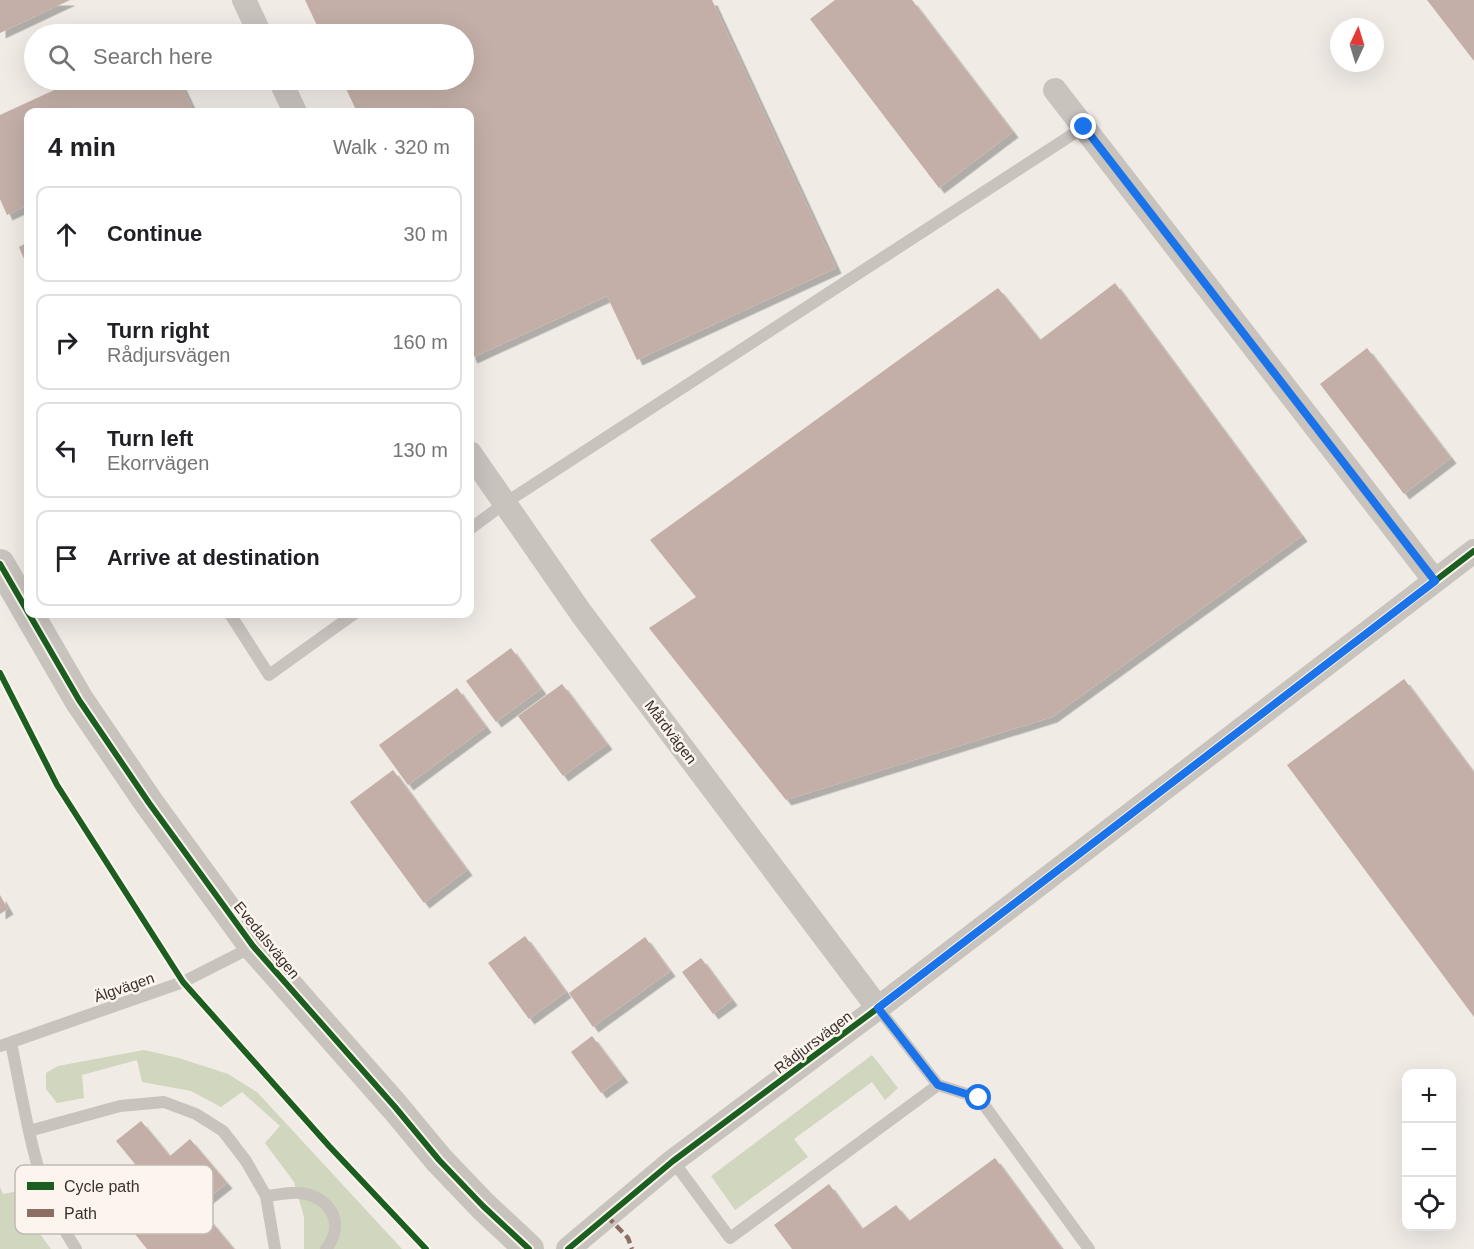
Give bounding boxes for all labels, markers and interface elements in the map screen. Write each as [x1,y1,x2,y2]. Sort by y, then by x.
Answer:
north arrow [1330,18,1384,72]
search box [24,24,474,90]
icon: search [45,41,78,74]
text: Search here [93,44,213,69]
route end [1070,113,1096,139]
text: 4 min [48,132,116,162]
text: Walk · 320 m [333,136,450,158]
icon: ahead [50,218,83,251]
text: Continue [107,221,202,246]
text: 30 m [404,223,448,245]
text: Turn right [107,318,209,343]
icon: right [50,326,83,359]
text: 160 m [392,331,448,353]
text: Rådjursvägen [107,344,230,366]
text: Turn left [107,426,193,451]
icon: left [50,434,83,467]
text: 130 m [392,439,448,461]
text: Ekorrvägen [107,452,209,474]
icon: arrive [50,542,83,575]
text: Arrive at destination [107,545,320,570]
street label: Mårdvägen [642,697,700,767]
street label: Evedalsvägen [231,898,303,982]
street label: Älgvägen [92,969,156,1005]
street label: Rådjursvägen [771,1007,855,1077]
map controls [1402,1069,1456,1231]
button: + [1402,1069,1456,1123]
route start [965,1084,991,1110]
button: − [1402,1123,1456,1177]
legend [15,1165,213,1234]
button: locate [1402,1177,1456,1231]
text: Cycle path [64,1178,140,1195]
text: Path [64,1205,97,1222]

